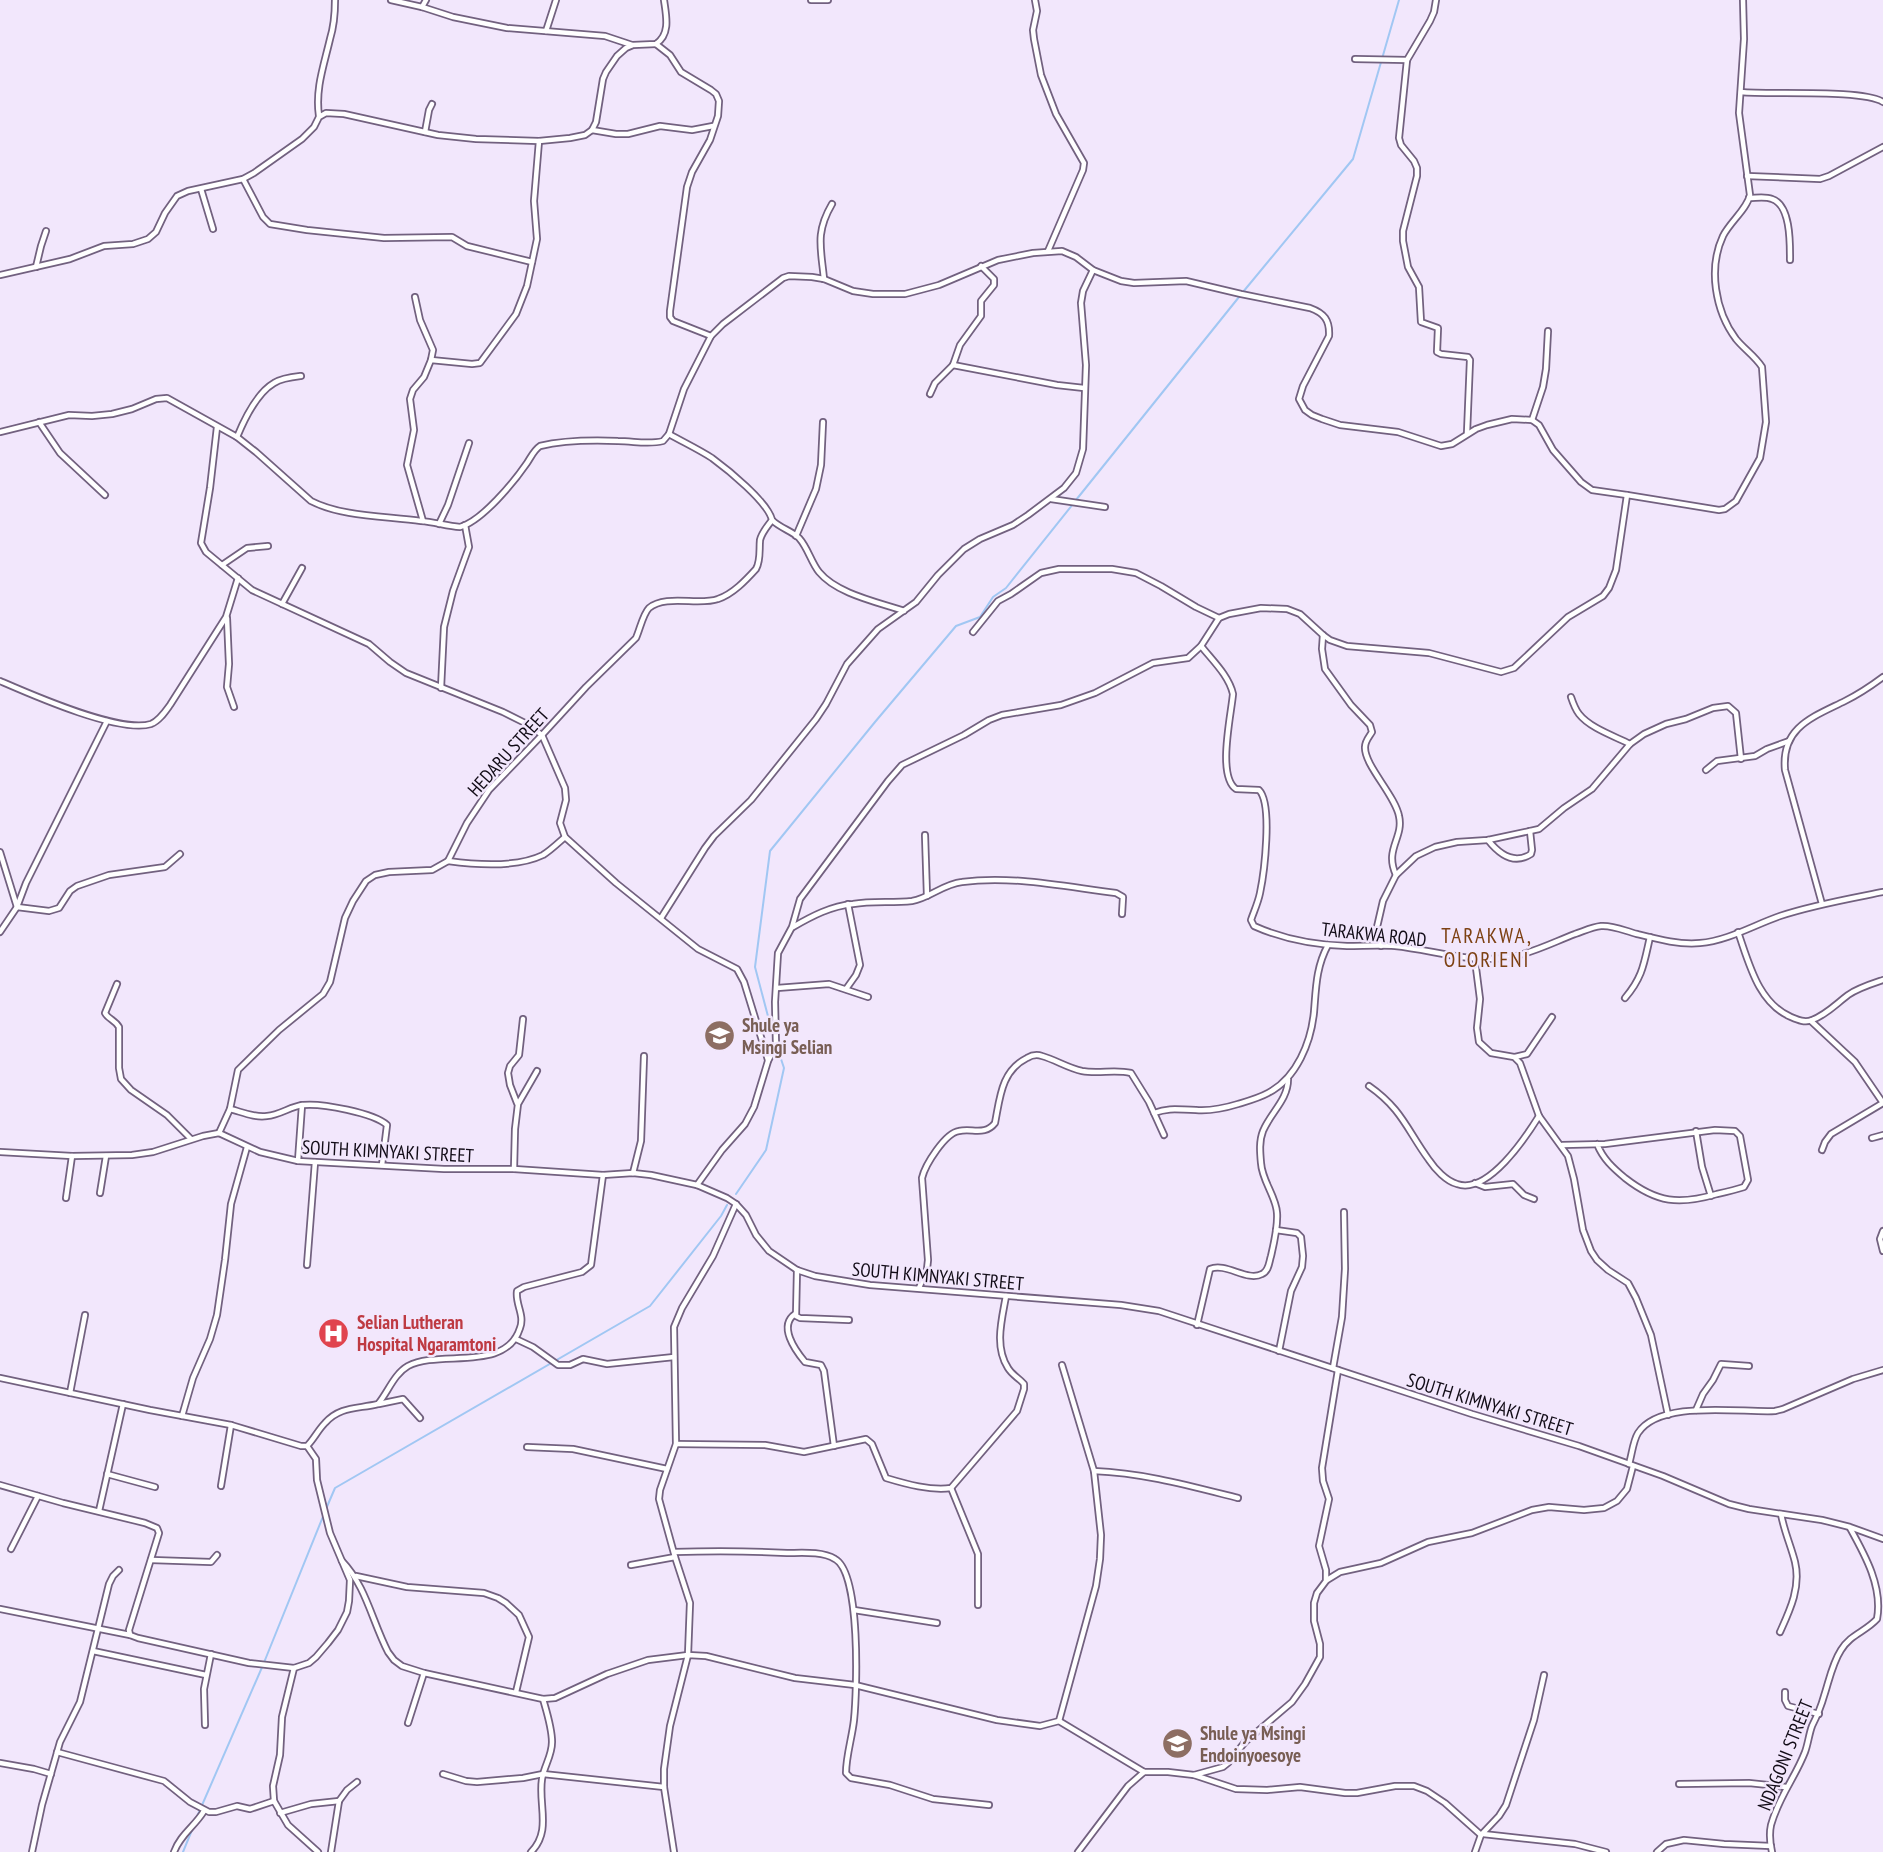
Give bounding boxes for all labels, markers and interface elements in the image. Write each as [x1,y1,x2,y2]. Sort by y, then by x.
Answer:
street label: HEDARU STREET [462,703,554,801]
street label: TARAKWA ROAD [1320,917,1428,951]
district label: TARAKWA, OLORIENI [1441,922,1533,973]
place label: Shule ya Msingi Selian [742,1013,832,1059]
school or university icon: Shule ya Msingi Selian [702,1019,736,1053]
street label: SOUTH KIMNYAKI STREET [301,1135,475,1168]
street label: SOUTH KIMNYAKI STREET [851,1257,1025,1296]
place label: Selian Lutheran Hospital Ngaramtoni [357,1310,496,1356]
hospital icon: Selian Lutheran Hospital Ngaramtoni [317,1316,351,1350]
street label: SOUTH KIMNYAKI STREET [1404,1367,1576,1441]
street label: NDAGONI STREET [1752,1696,1818,1814]
place label: Shule ya Msingi Endoinyoesoye [1200,1721,1306,1767]
school or university icon: Shule ya Msingi Endoinyoesoye [1160,1727,1194,1761]

